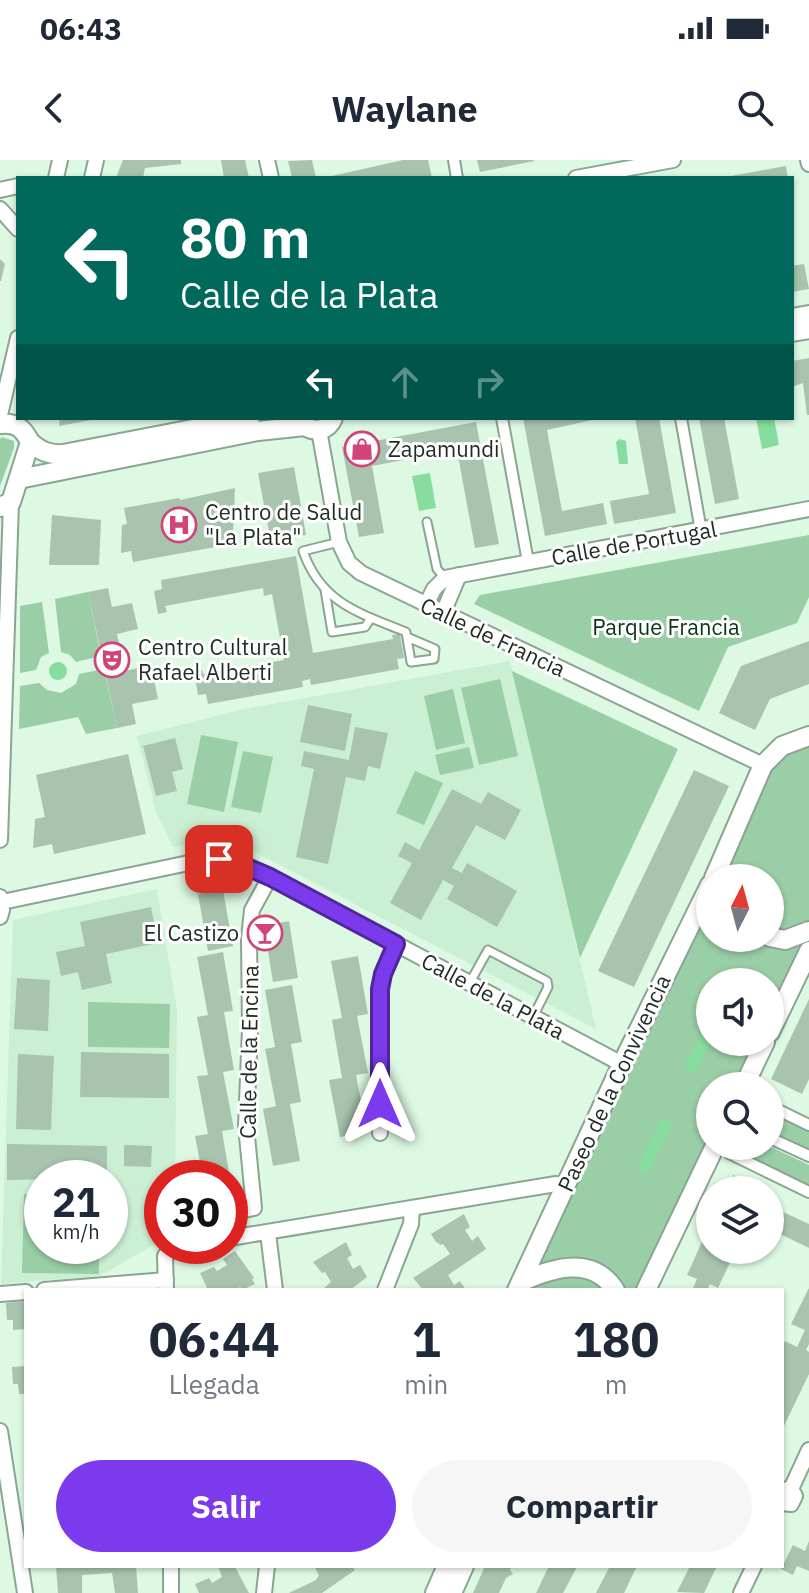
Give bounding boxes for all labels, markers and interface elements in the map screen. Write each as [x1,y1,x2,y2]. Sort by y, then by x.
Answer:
text: 06:43 [40,9,122,48]
text: Waylane [331,85,478,132]
icon: back [32,86,76,130]
icon: search [733,86,777,130]
text: 80 m [180,201,310,273]
icon: left [48,208,152,312]
text: Calle de la Plata [180,271,439,318]
icon: left [299,360,343,404]
icon: ahead [383,360,427,404]
icon: right [467,360,511,404]
shop icon: Zapamundi [343,430,381,468]
place label: Zapamundi [388,434,499,463]
place label: Centro de Salud "La Plata" [205,497,362,551]
hospital icon: Centro de Salud "La Plata" [160,506,198,544]
street label: Calle de Portugal [549,514,719,571]
street label: Calle de Francia [416,590,571,683]
park label: Parque Francia [592,612,740,641]
place label: Centro Cultural Rafael Alberti [138,632,287,686]
theatre icon: Centro Cultural Rafael Alberti [93,641,131,679]
pin [185,825,253,893]
icon: arrive [197,837,241,881]
north arrow [696,864,784,952]
map controls [696,864,784,1264]
bar icon: El Castizo [246,914,284,952]
place label: El Castizo [143,918,239,947]
street label: Calle de la Plata [417,946,570,1046]
street label: Calle de la Encina [232,965,265,1139]
button: sound [696,968,784,1056]
street label: Paseo de la Convivencia [550,969,677,1196]
position arrow [338,1062,422,1146]
button: search [696,1072,784,1160]
speed limit sign: 30 [144,1160,248,1264]
text: 21 [52,1176,100,1228]
button: layers [696,1176,784,1264]
text: km/h [52,1218,100,1245]
text: 06:44 [149,1308,280,1370]
text: 1 [412,1308,441,1370]
text: 180 [573,1308,659,1370]
text: Llegada [169,1367,260,1401]
text: min [404,1367,448,1401]
text: m [605,1367,627,1401]
button: Salir [56,1460,396,1552]
button: Compartir [412,1460,752,1552]

